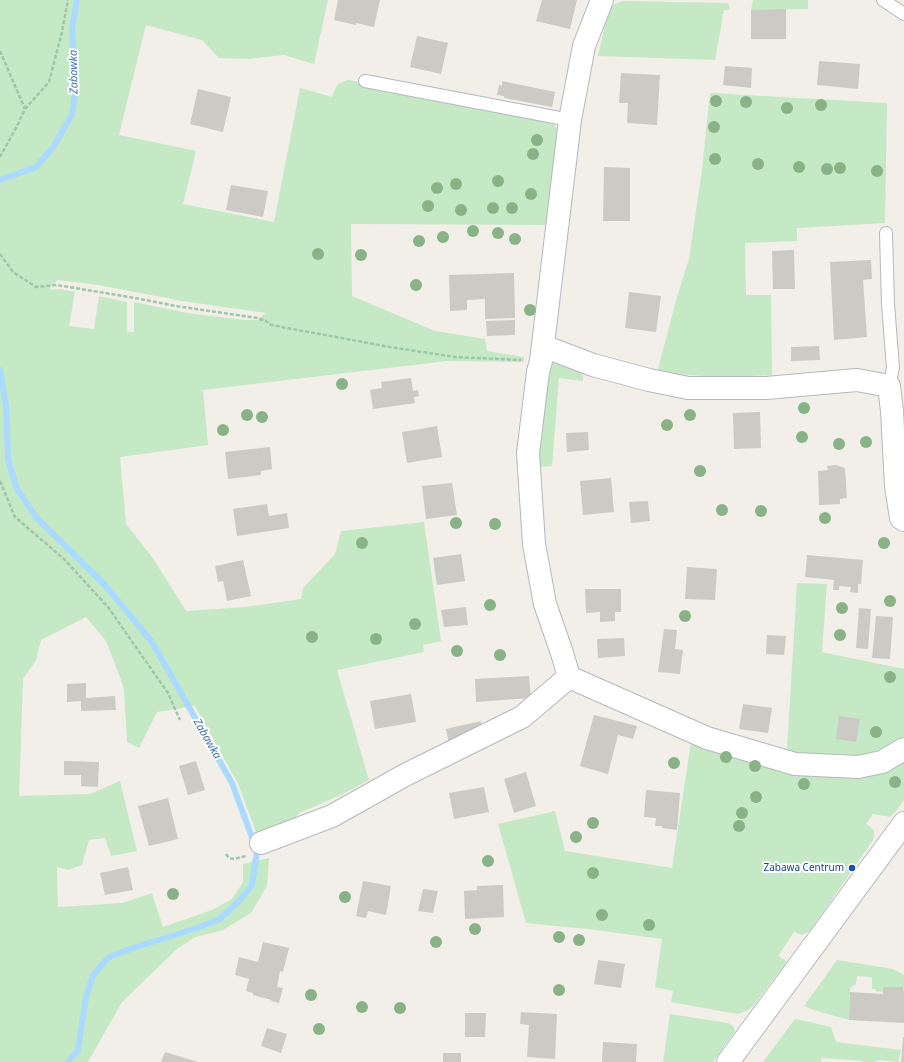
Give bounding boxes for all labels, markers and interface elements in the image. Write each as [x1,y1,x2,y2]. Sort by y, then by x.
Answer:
water label: Zabawka [67,50,81,94]
water label: Zabawka [190,716,224,762]
place label: Zabawa Centrum [763,862,844,874]
marker: Zabawa Centrum [847,863,857,873]

